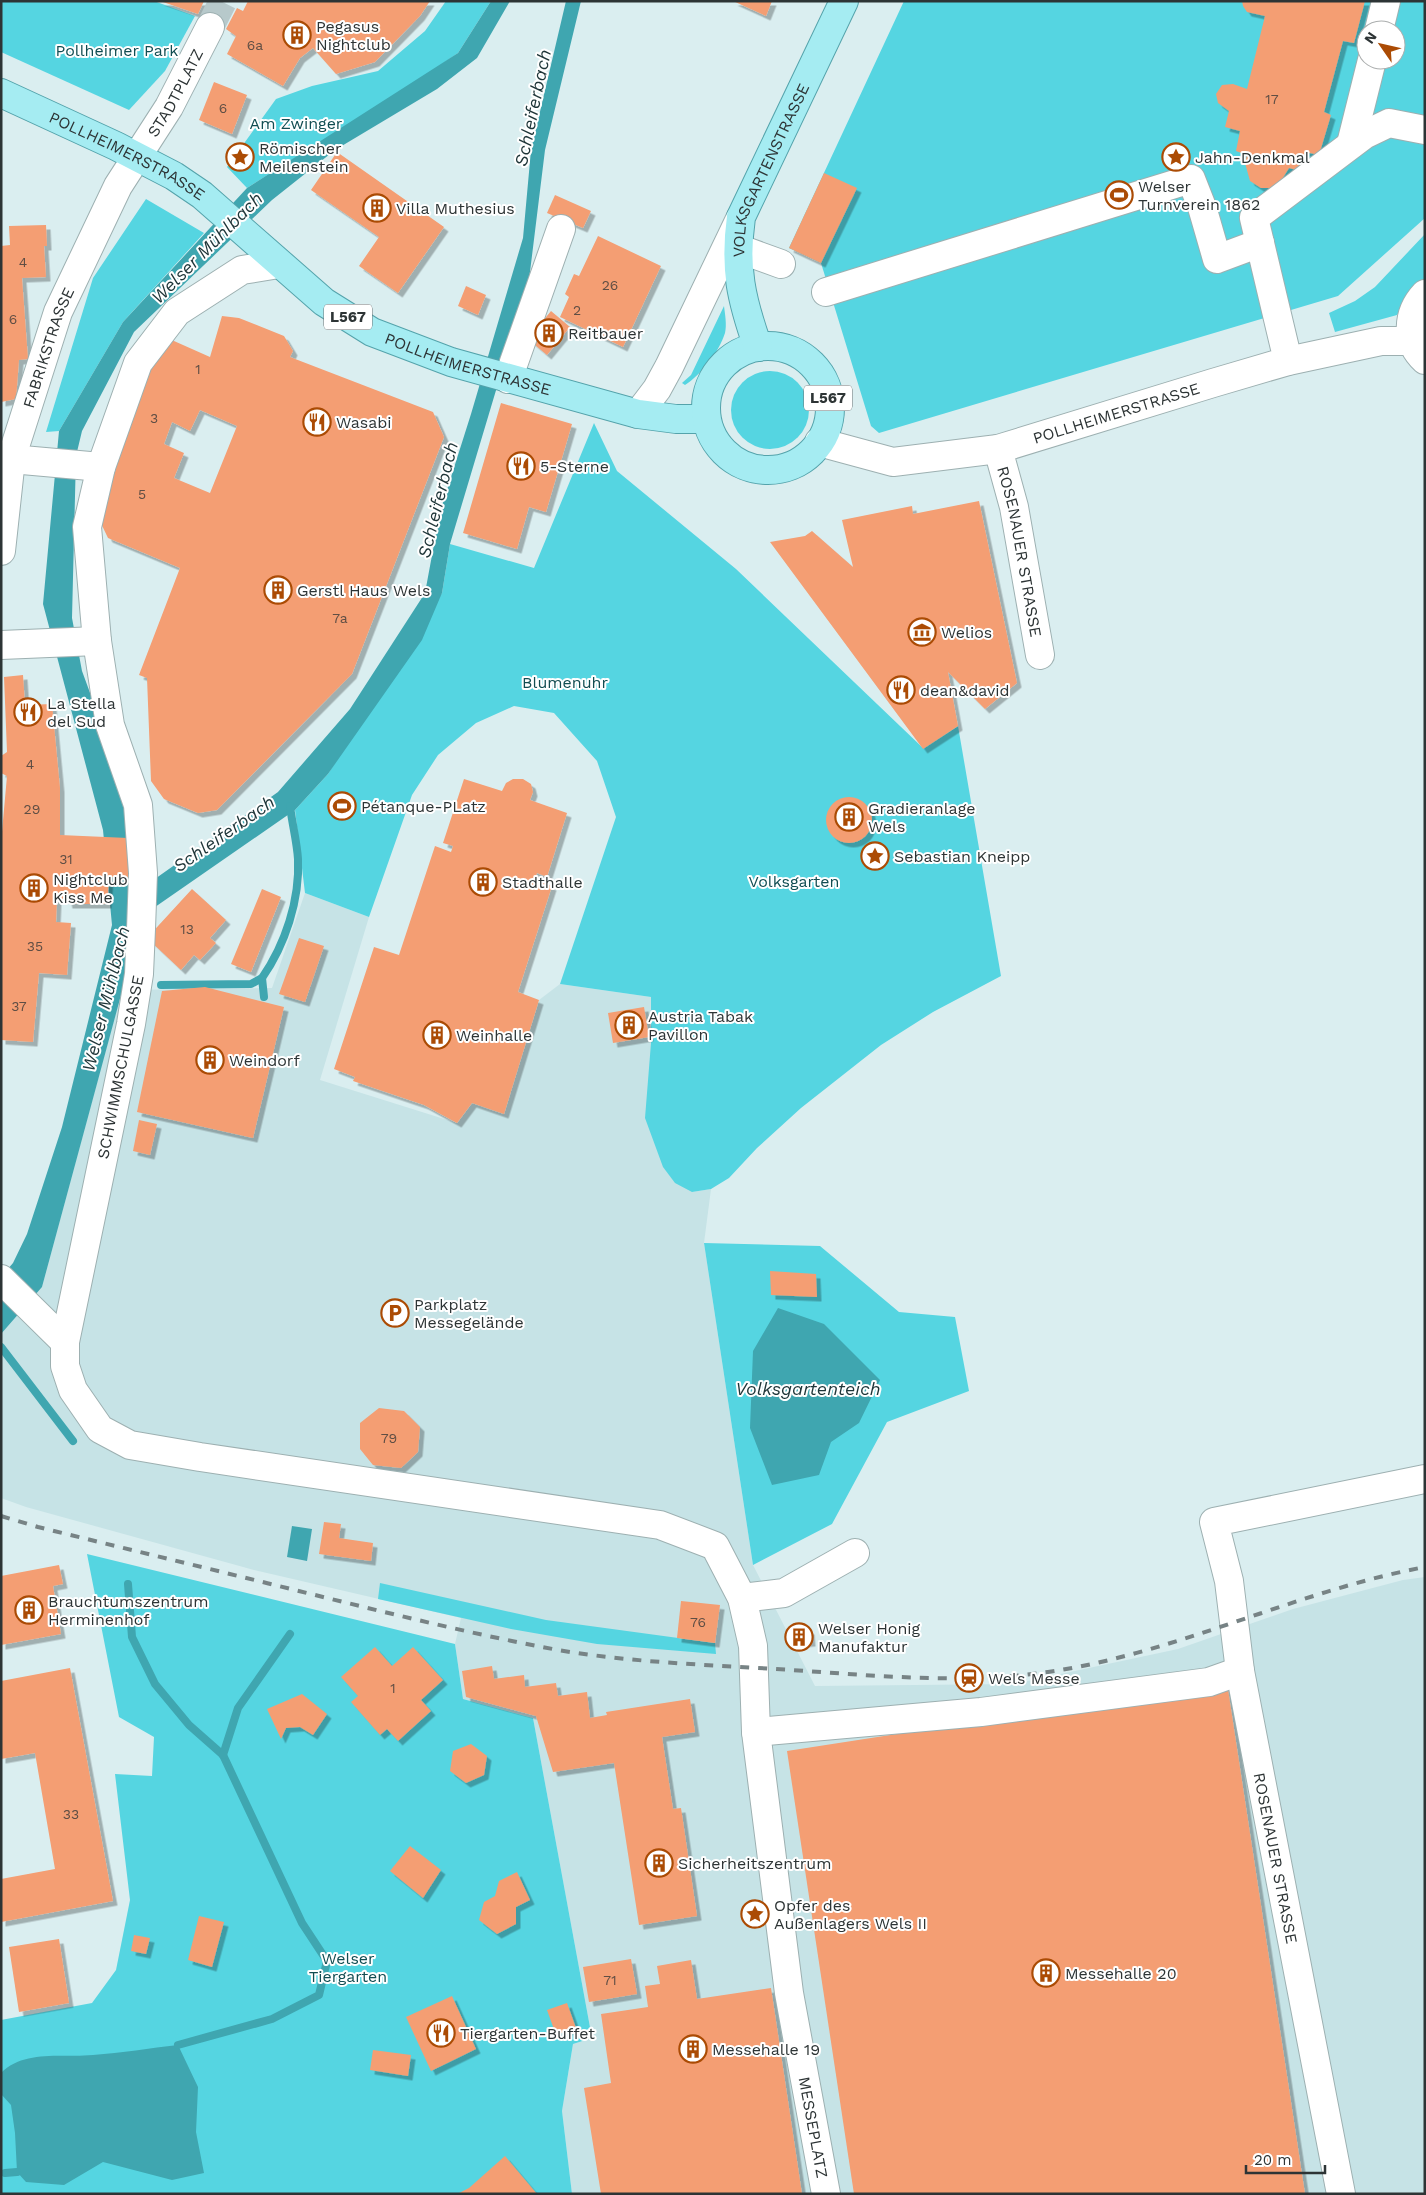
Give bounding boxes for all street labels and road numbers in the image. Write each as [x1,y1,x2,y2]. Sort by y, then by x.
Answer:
street label: STADTPLATZ [143,46,207,140]
street label: VOLKSGARTENSTRASSE [729,80,813,257]
street label: POLLHEIMERSTRASSE [46,108,209,204]
street label: FABRIKSTRASSE [19,284,78,410]
road number: L567 [324,304,372,330]
street label: POLLHEIMERSTRASSE [382,329,553,399]
street label: POLLHEIMERSTRASSE [1031,379,1202,448]
road number: L567 [804,386,852,410]
street label: ROSENAUER STRASSE [993,464,1046,639]
street label: SCHWIMMSCHULGASSE [93,974,148,1161]
street label: ROSENAUER STRASSE [1250,1771,1301,1945]
street label: MESSEPLATZ [795,2075,832,2180]

